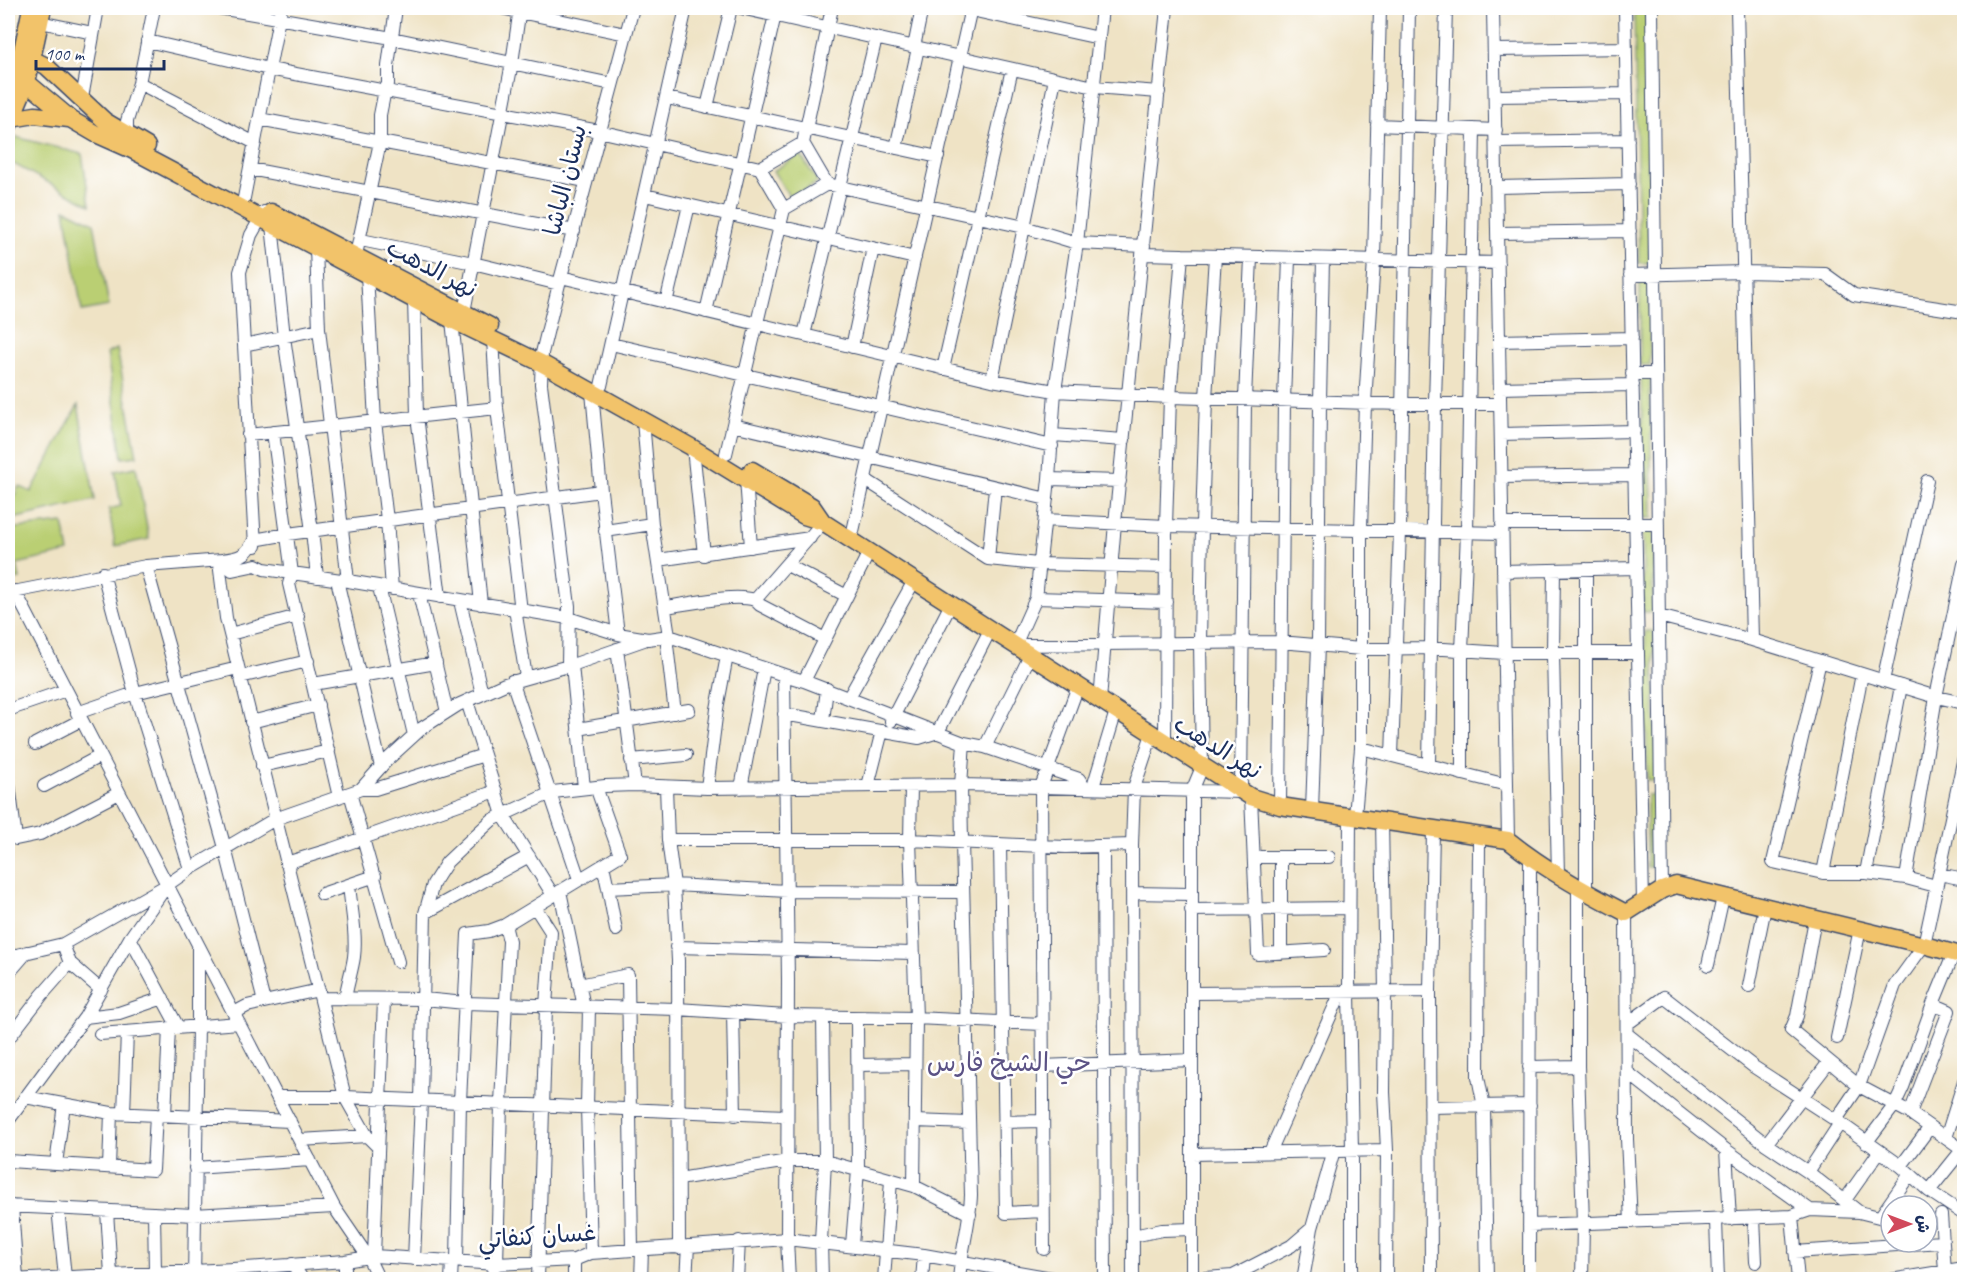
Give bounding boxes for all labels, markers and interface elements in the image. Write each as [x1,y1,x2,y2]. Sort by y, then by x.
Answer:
scale bar [36,33,164,71]
text: 100 m [45,43,86,65]
street label: بستان الباشا [537,121,593,239]
street label: نهر الدهب [382,232,482,304]
street label: نهر الدهب [1168,708,1268,786]
district label: حي الشيخ فارس [927,1046,1091,1085]
north arrow [1879,1194,1939,1254]
text: ش [1913,1215,1933,1233]
street label: غسان كنفاتي [477,1217,598,1261]

